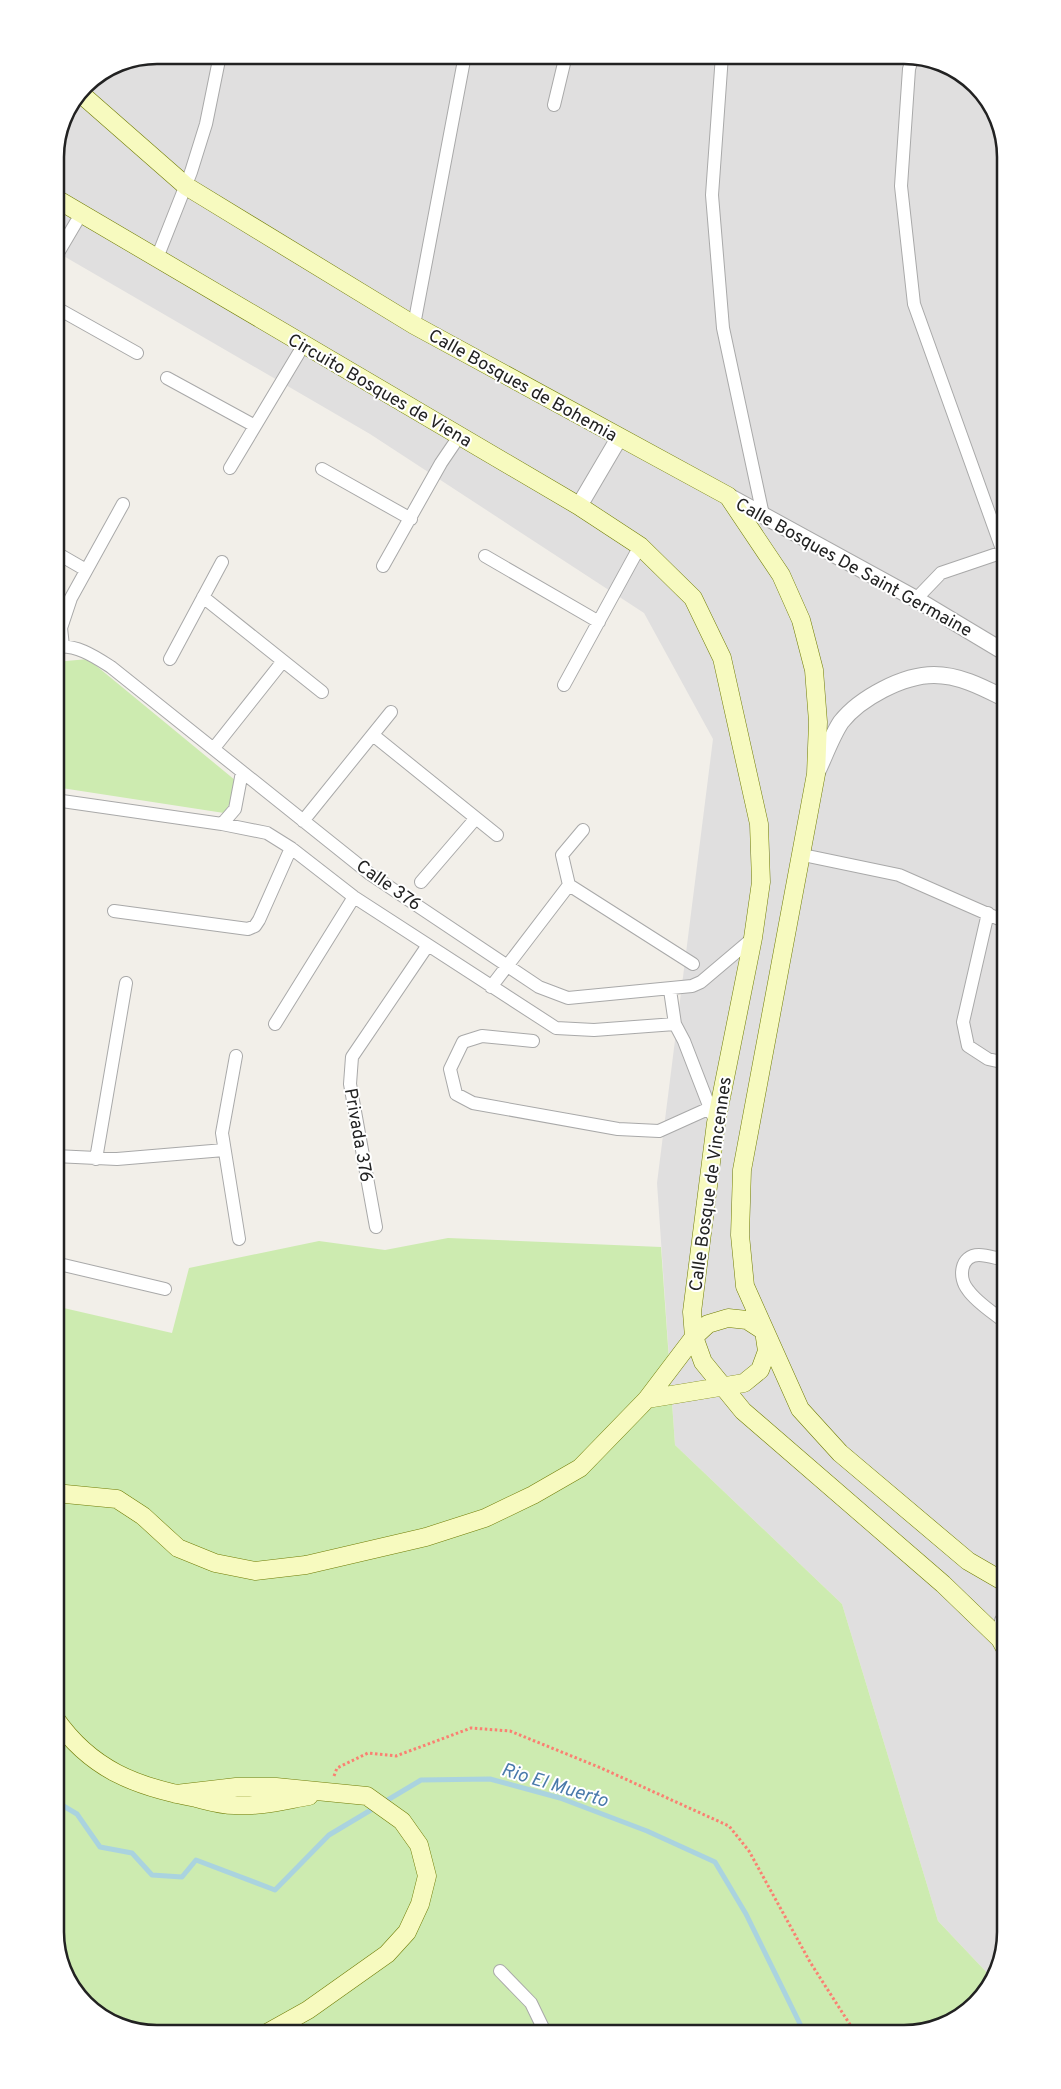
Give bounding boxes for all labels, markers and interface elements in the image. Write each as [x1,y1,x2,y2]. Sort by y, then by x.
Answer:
street label: Calle Bosques de Bohemia [424,325,621,448]
street label: Circuito Bosques de Viena [283,329,475,453]
street label: Calle Bosques De Saint Germaine [731,493,976,643]
street label: Calle 376 [351,855,425,917]
street label: Calle Bosque de Vincennes [685,1075,738,1293]
street label: Privada 376 [338,1086,377,1184]
water label: Rio El Muerto [498,1758,612,1814]

